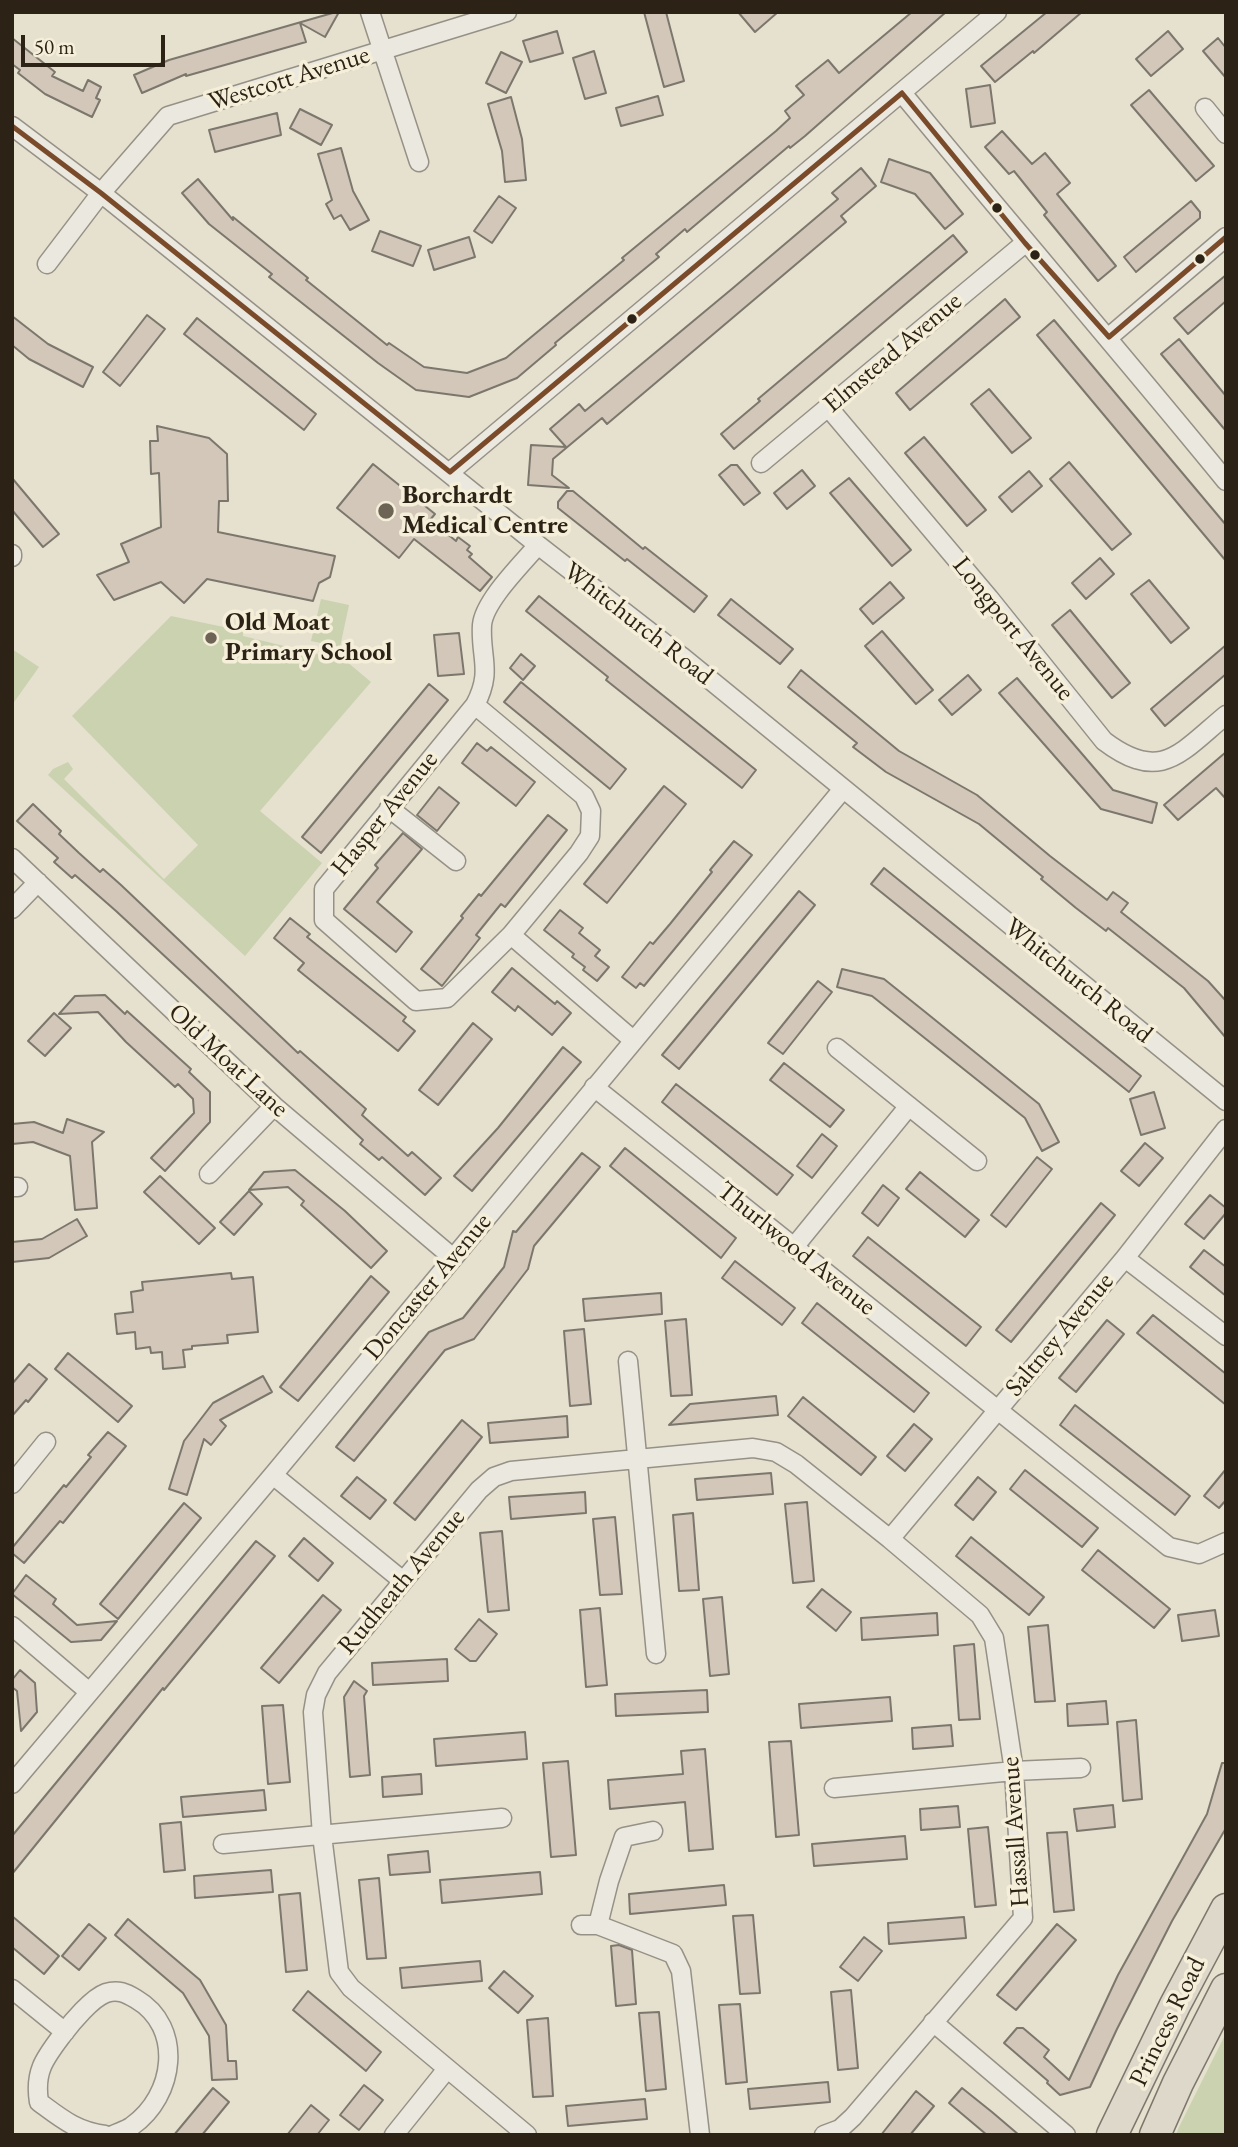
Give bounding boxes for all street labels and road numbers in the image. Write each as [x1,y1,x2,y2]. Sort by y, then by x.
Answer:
street label: Westcott Avenue [205,40,373,118]
street label: Elmstead Avenue [817,286,969,420]
street label: Longport Avenue [945,551,1081,707]
street label: Whitchurch Road [557,556,719,692]
street label: Hasper Avenue [325,745,445,883]
street label: Whitchurch Road [998,912,1158,1050]
street label: Old Moat Lane [161,997,295,1125]
street label: Thurlwood Avenue [710,1175,882,1323]
street label: Doncaster Avenue [358,1207,498,1367]
street label: Saltney Avenue [999,1267,1121,1403]
street label: Rudheath Avenue [332,1503,472,1661]
street label: Hassall Avenue [995,1756,1037,1908]
street label: Princess Road [1123,1952,1213,2092]

